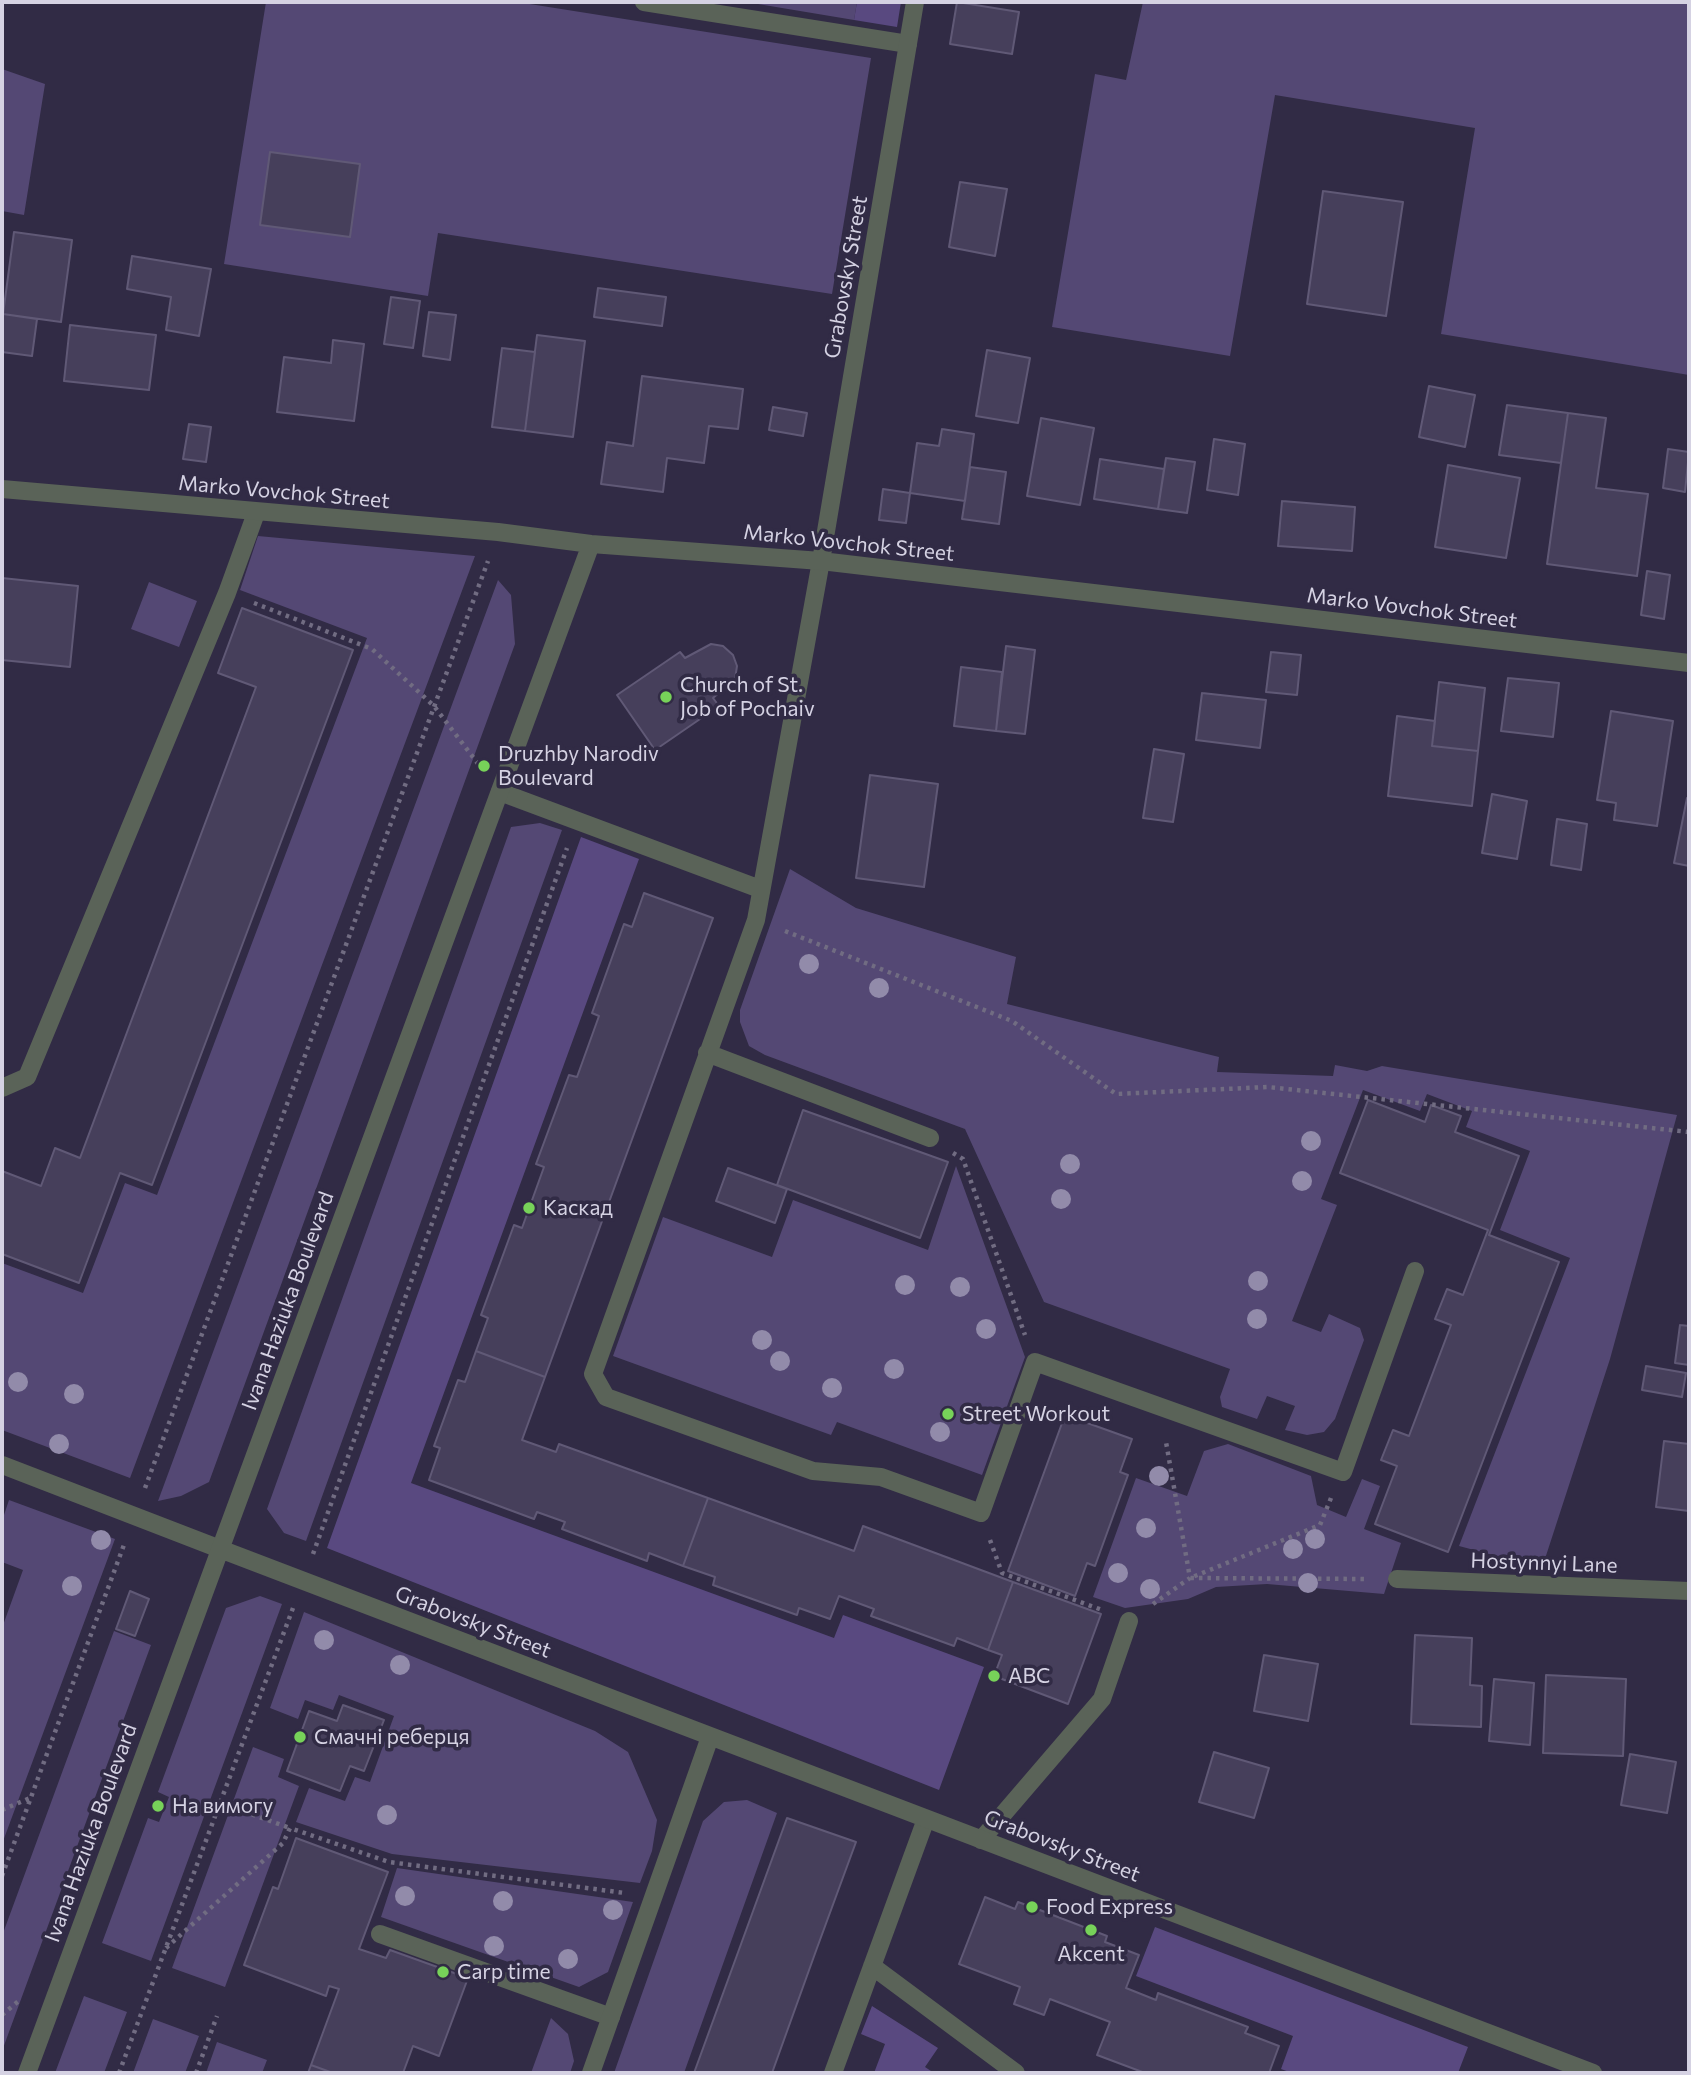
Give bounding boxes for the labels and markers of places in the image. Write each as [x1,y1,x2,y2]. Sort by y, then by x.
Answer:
place label: Church of St. Job of Pochaiv [680,672,815,722]
marker: Church of St. Job of Pochaiv [658,689,674,705]
place label: Druzhby Narodiv Boulevard [498,741,659,791]
marker: Druzhby Narodiv Boulevard [476,758,492,774]
place label: Каскад [543,1195,613,1221]
marker: Каскад [521,1200,537,1216]
place label: Street Workout [962,1401,1110,1427]
marker: Street Workout [940,1406,956,1422]
place label: АВС [1008,1663,1050,1689]
marker: АВС [986,1668,1002,1684]
place label: Смачні реберця [314,1724,469,1750]
marker: Смачні реберця [292,1729,308,1745]
place label: На вимогу [172,1793,273,1819]
marker: На вимогу [150,1798,166,1814]
place label: Food Express [1046,1894,1173,1920]
marker: Food Express [1024,1899,1040,1915]
marker: Akcent [1083,1922,1099,1938]
place label: Akcent [1057,1941,1125,1967]
place label: Carp time [457,1959,551,1985]
marker: Carp time [435,1964,451,1980]

